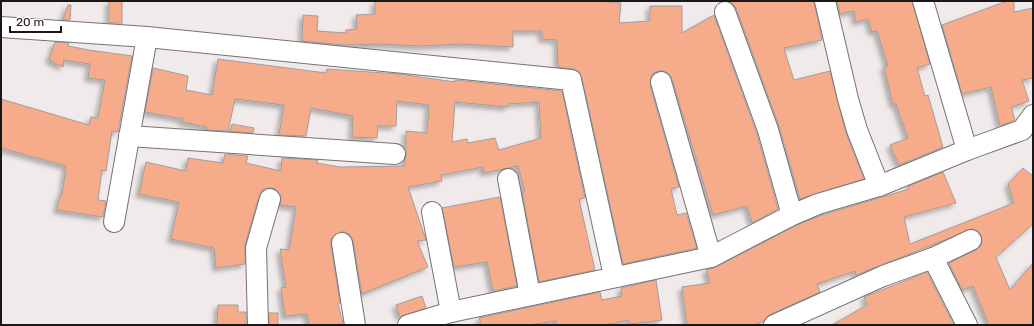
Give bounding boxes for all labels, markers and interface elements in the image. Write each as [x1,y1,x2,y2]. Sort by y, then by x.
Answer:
scale bar [10,8,61,34]
text: 20 m [16,15,44,29]

